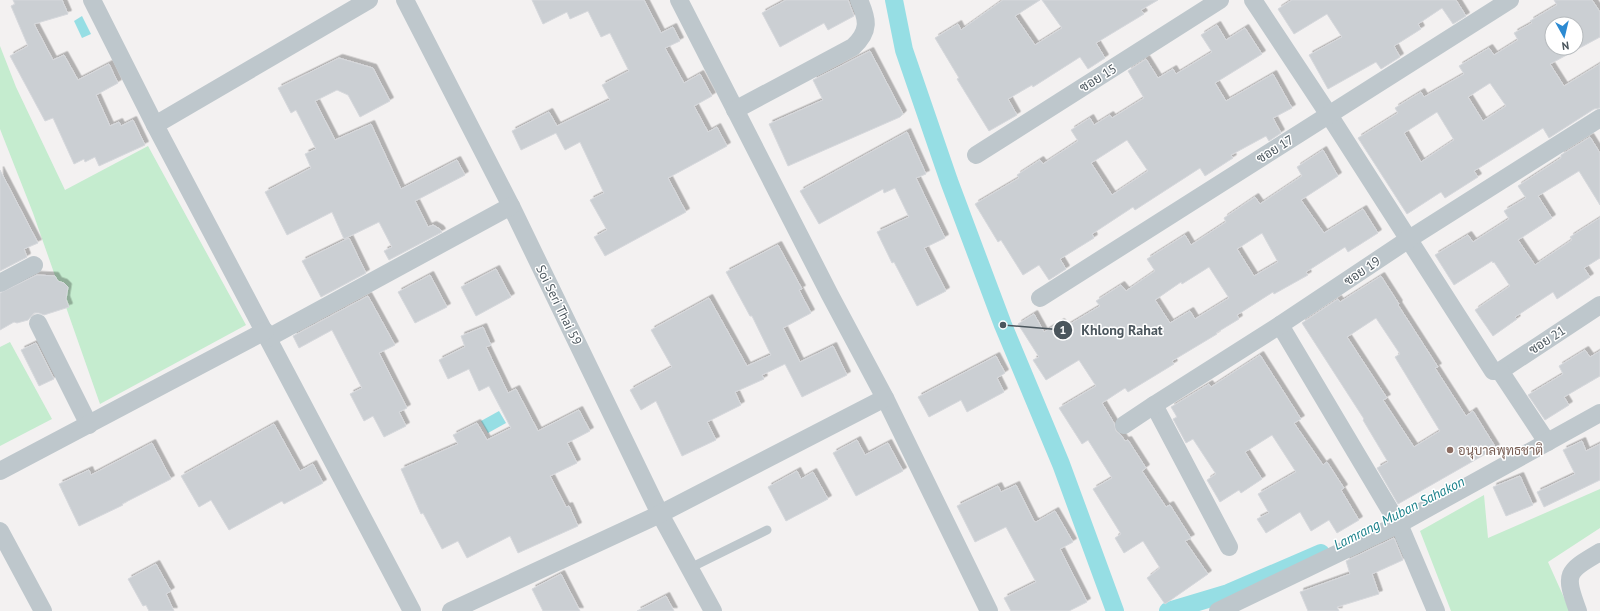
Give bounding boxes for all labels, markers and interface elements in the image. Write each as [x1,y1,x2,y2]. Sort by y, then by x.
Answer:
north arrow [1544,16,1584,56]
text: N [1561,38,1570,53]
street label: ซอย 15 [1076,60,1120,96]
street label: ซอย 17 [1253,131,1297,167]
street label: ซอย 19 [1340,253,1384,289]
street label: Soi Seri Thai 59 [532,262,586,348]
callout: Khlong Rahat [1053,317,1171,343]
text: Khlong Rahat [1081,321,1163,339]
text: 1 [1060,322,1066,337]
street label: ซอย 21 [1525,322,1569,358]
place label: อนุบาลพุทธชาติ [1458,442,1543,460]
marker: อนุบาลพุทธชาติ [1445,445,1455,455]
water label: Lamrang Muban Sahakon [1330,472,1468,554]

